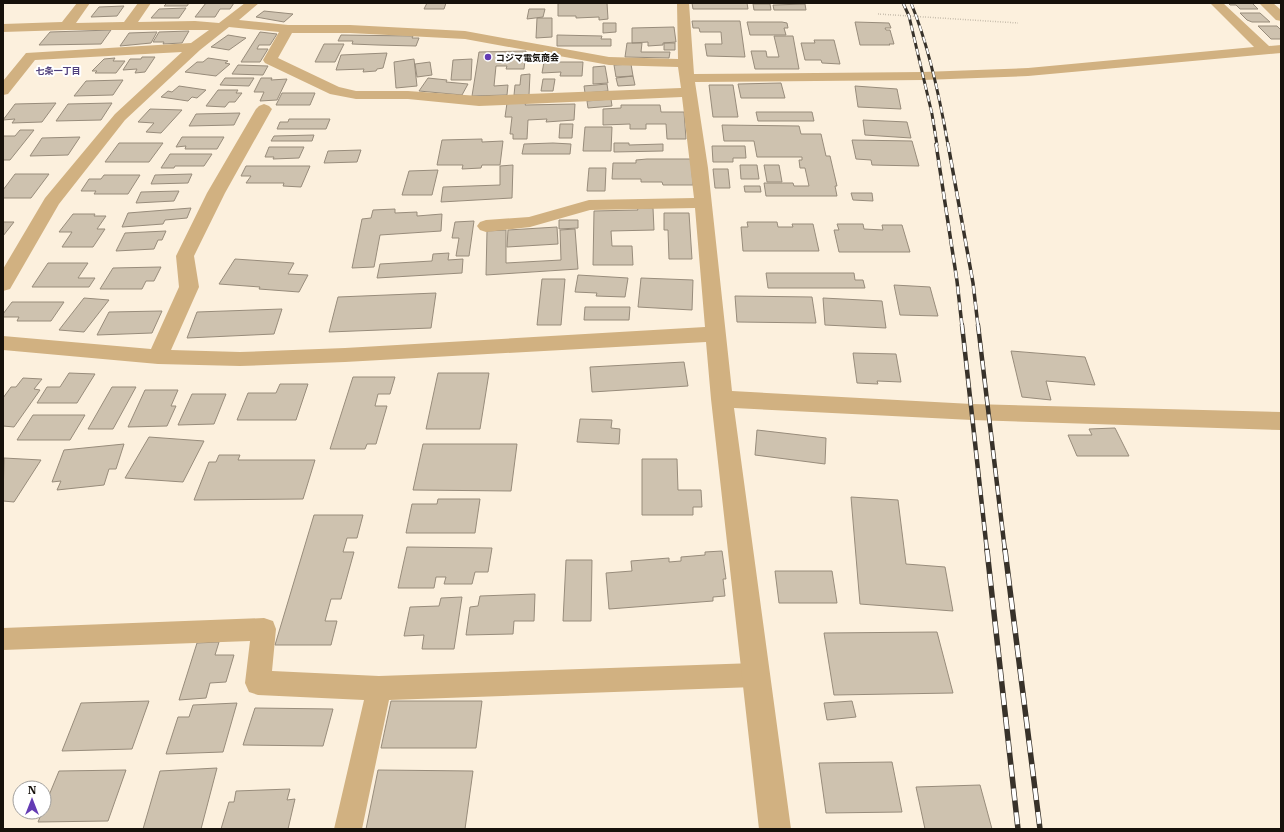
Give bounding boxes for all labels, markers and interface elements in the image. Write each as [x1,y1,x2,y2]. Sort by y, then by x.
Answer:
marker: コジマ電気商会 [483,52,493,62]
place label: コジマ電気商会 [496,52,559,63]
district label: 七条一丁目 [35,65,81,76]
north arrow [12,780,52,820]
text: N [28,783,37,797]

